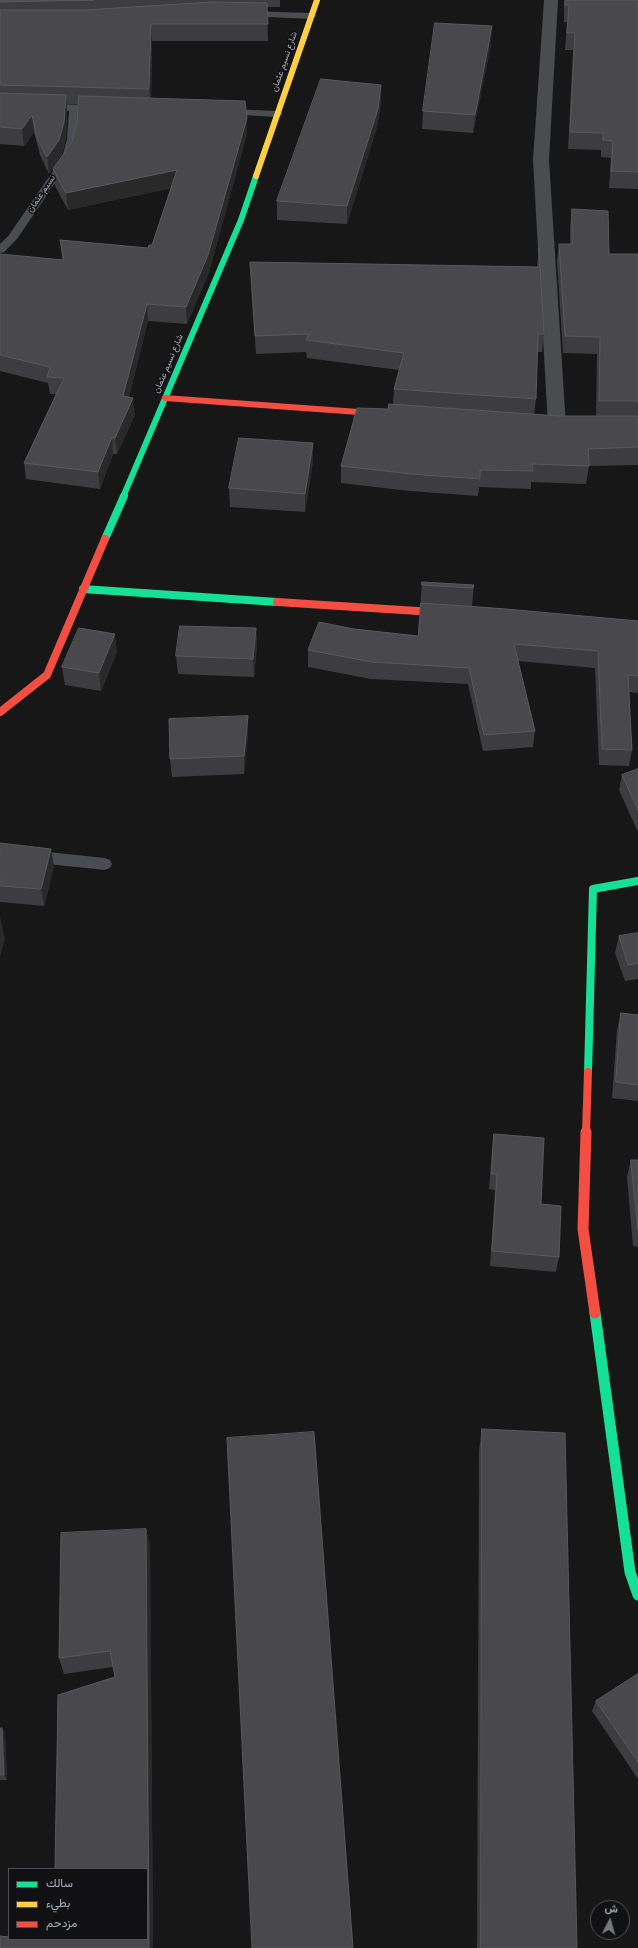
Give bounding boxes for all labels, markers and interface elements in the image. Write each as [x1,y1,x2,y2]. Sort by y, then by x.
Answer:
street label: شارع نسيم عثمان [270,30,300,94]
street label: نسيم عثمان [26,173,58,215]
street label: شارع نسيم عثمان [152,333,186,395]
legend [8,1868,148,1940]
text: سالك [46,1876,73,1892]
text: بطيء [46,1896,70,1912]
north arrow [590,1900,630,1940]
text: ش [604,1901,618,1917]
text: مزدحم [46,1916,77,1932]

